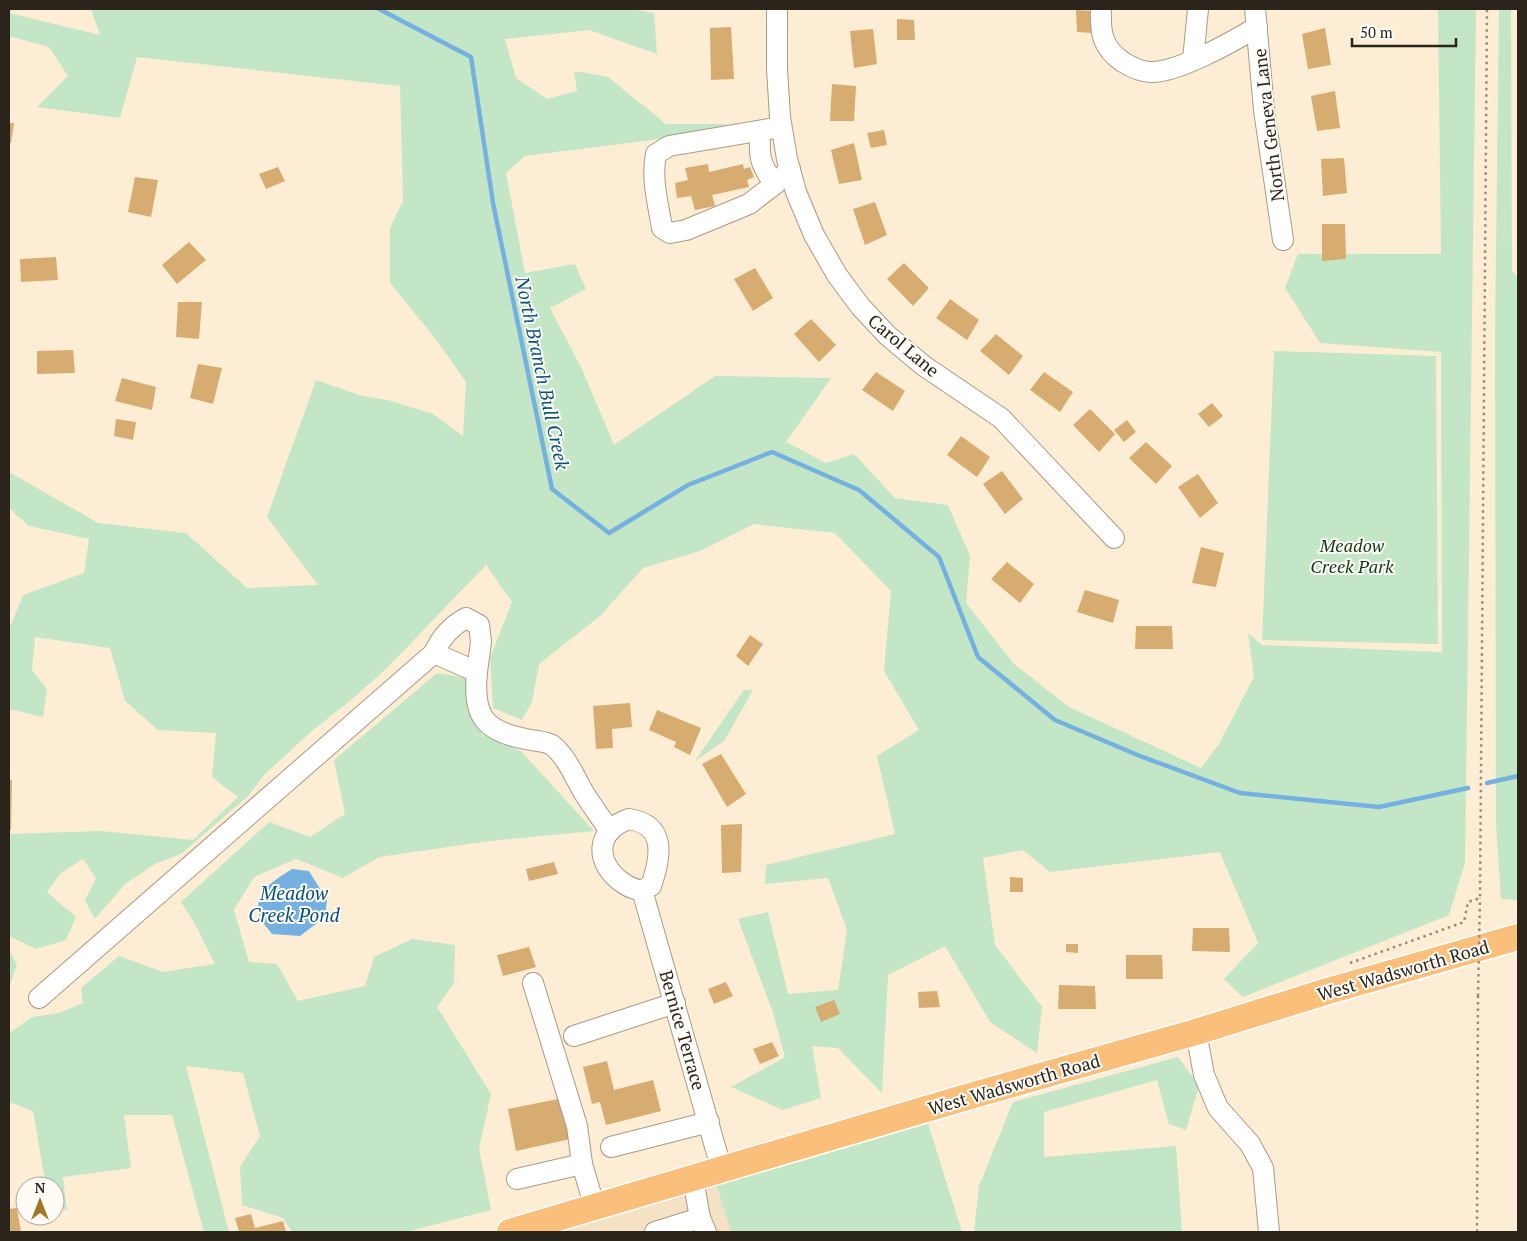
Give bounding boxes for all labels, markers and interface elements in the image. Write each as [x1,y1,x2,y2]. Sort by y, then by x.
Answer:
scale bar [1352,15,1456,47]
text: 50 m [1360,22,1393,42]
street label: North Geneva Lane [1247,47,1289,203]
water label: North Branch Bull Creek [510,273,576,473]
street label: Carol Lane [863,308,945,382]
park label: Meadow Creek Park [1310,533,1394,578]
water label: Meadow Creek Pond [248,880,341,927]
street label: West Wadsworth Road [1314,934,1492,1006]
street label: Bernice Terrace [654,967,712,1093]
street label: West Wadsworth Road [925,1048,1103,1120]
north arrow [15,1176,65,1226]
text: N [35,1178,46,1197]

